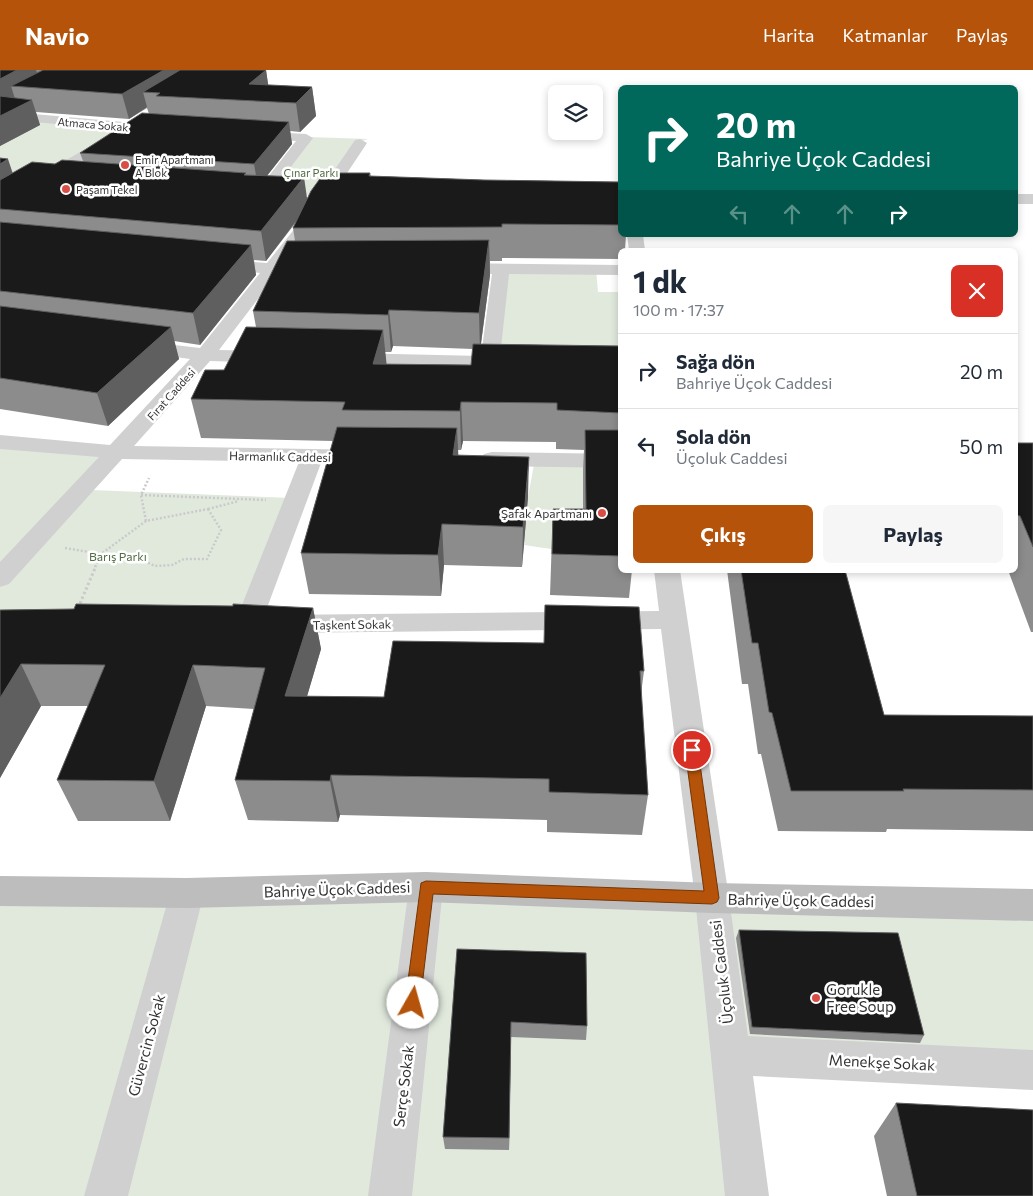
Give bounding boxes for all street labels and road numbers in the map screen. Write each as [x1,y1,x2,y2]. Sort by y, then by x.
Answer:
street label: Atmaca Sokak [57,114,129,134]
street label: Fırat Caddesi [144,365,198,423]
street label: Harmanlık Caddesi [229,448,331,464]
street label: Taşkent Sokak [313,616,392,632]
street label: Bahriye Üçok Caddesi [263,877,411,901]
street label: Bahriye Üçok Caddesi [728,890,874,910]
street label: Üçoluk Caddesi [706,919,736,1025]
street label: Güvercin Sokak [124,992,168,1098]
street label: Serçe Sokak [389,1044,417,1128]
street label: Menekşe Sokak [828,1050,936,1074]

